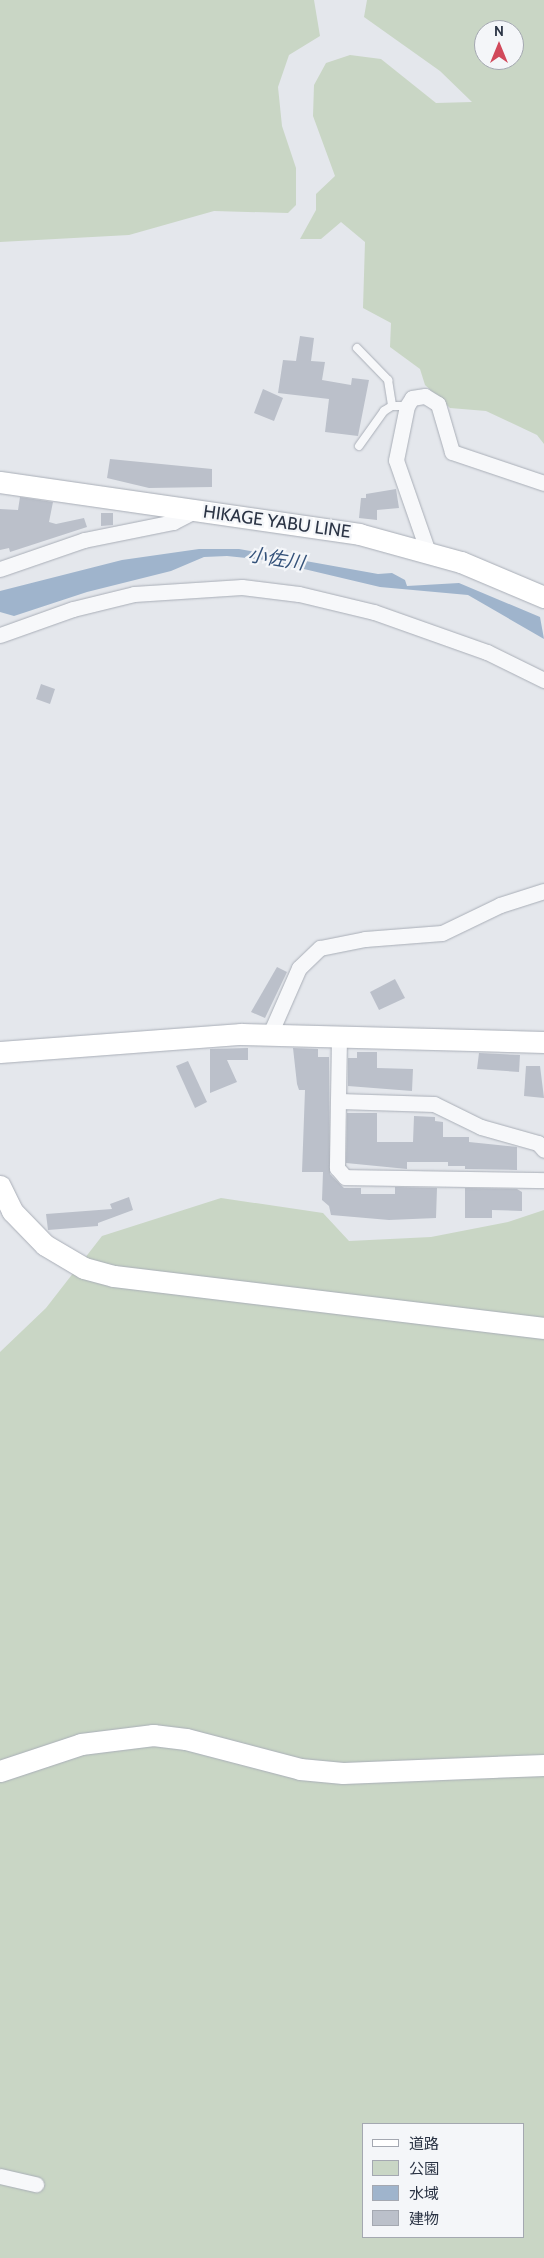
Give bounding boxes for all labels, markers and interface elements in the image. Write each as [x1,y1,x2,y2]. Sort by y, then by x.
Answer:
north arrow [474,20,524,70]
text: N [494,22,504,40]
street label: HIKAGE YABU LINE [202,501,352,543]
water label: 小佐川 [246,543,306,575]
legend [362,2123,524,2238]
text: 道路 [409,2135,439,2153]
text: 公園 [409,2160,439,2178]
text: 水域 [409,2185,439,2203]
text: 建物 [409,2210,439,2228]

